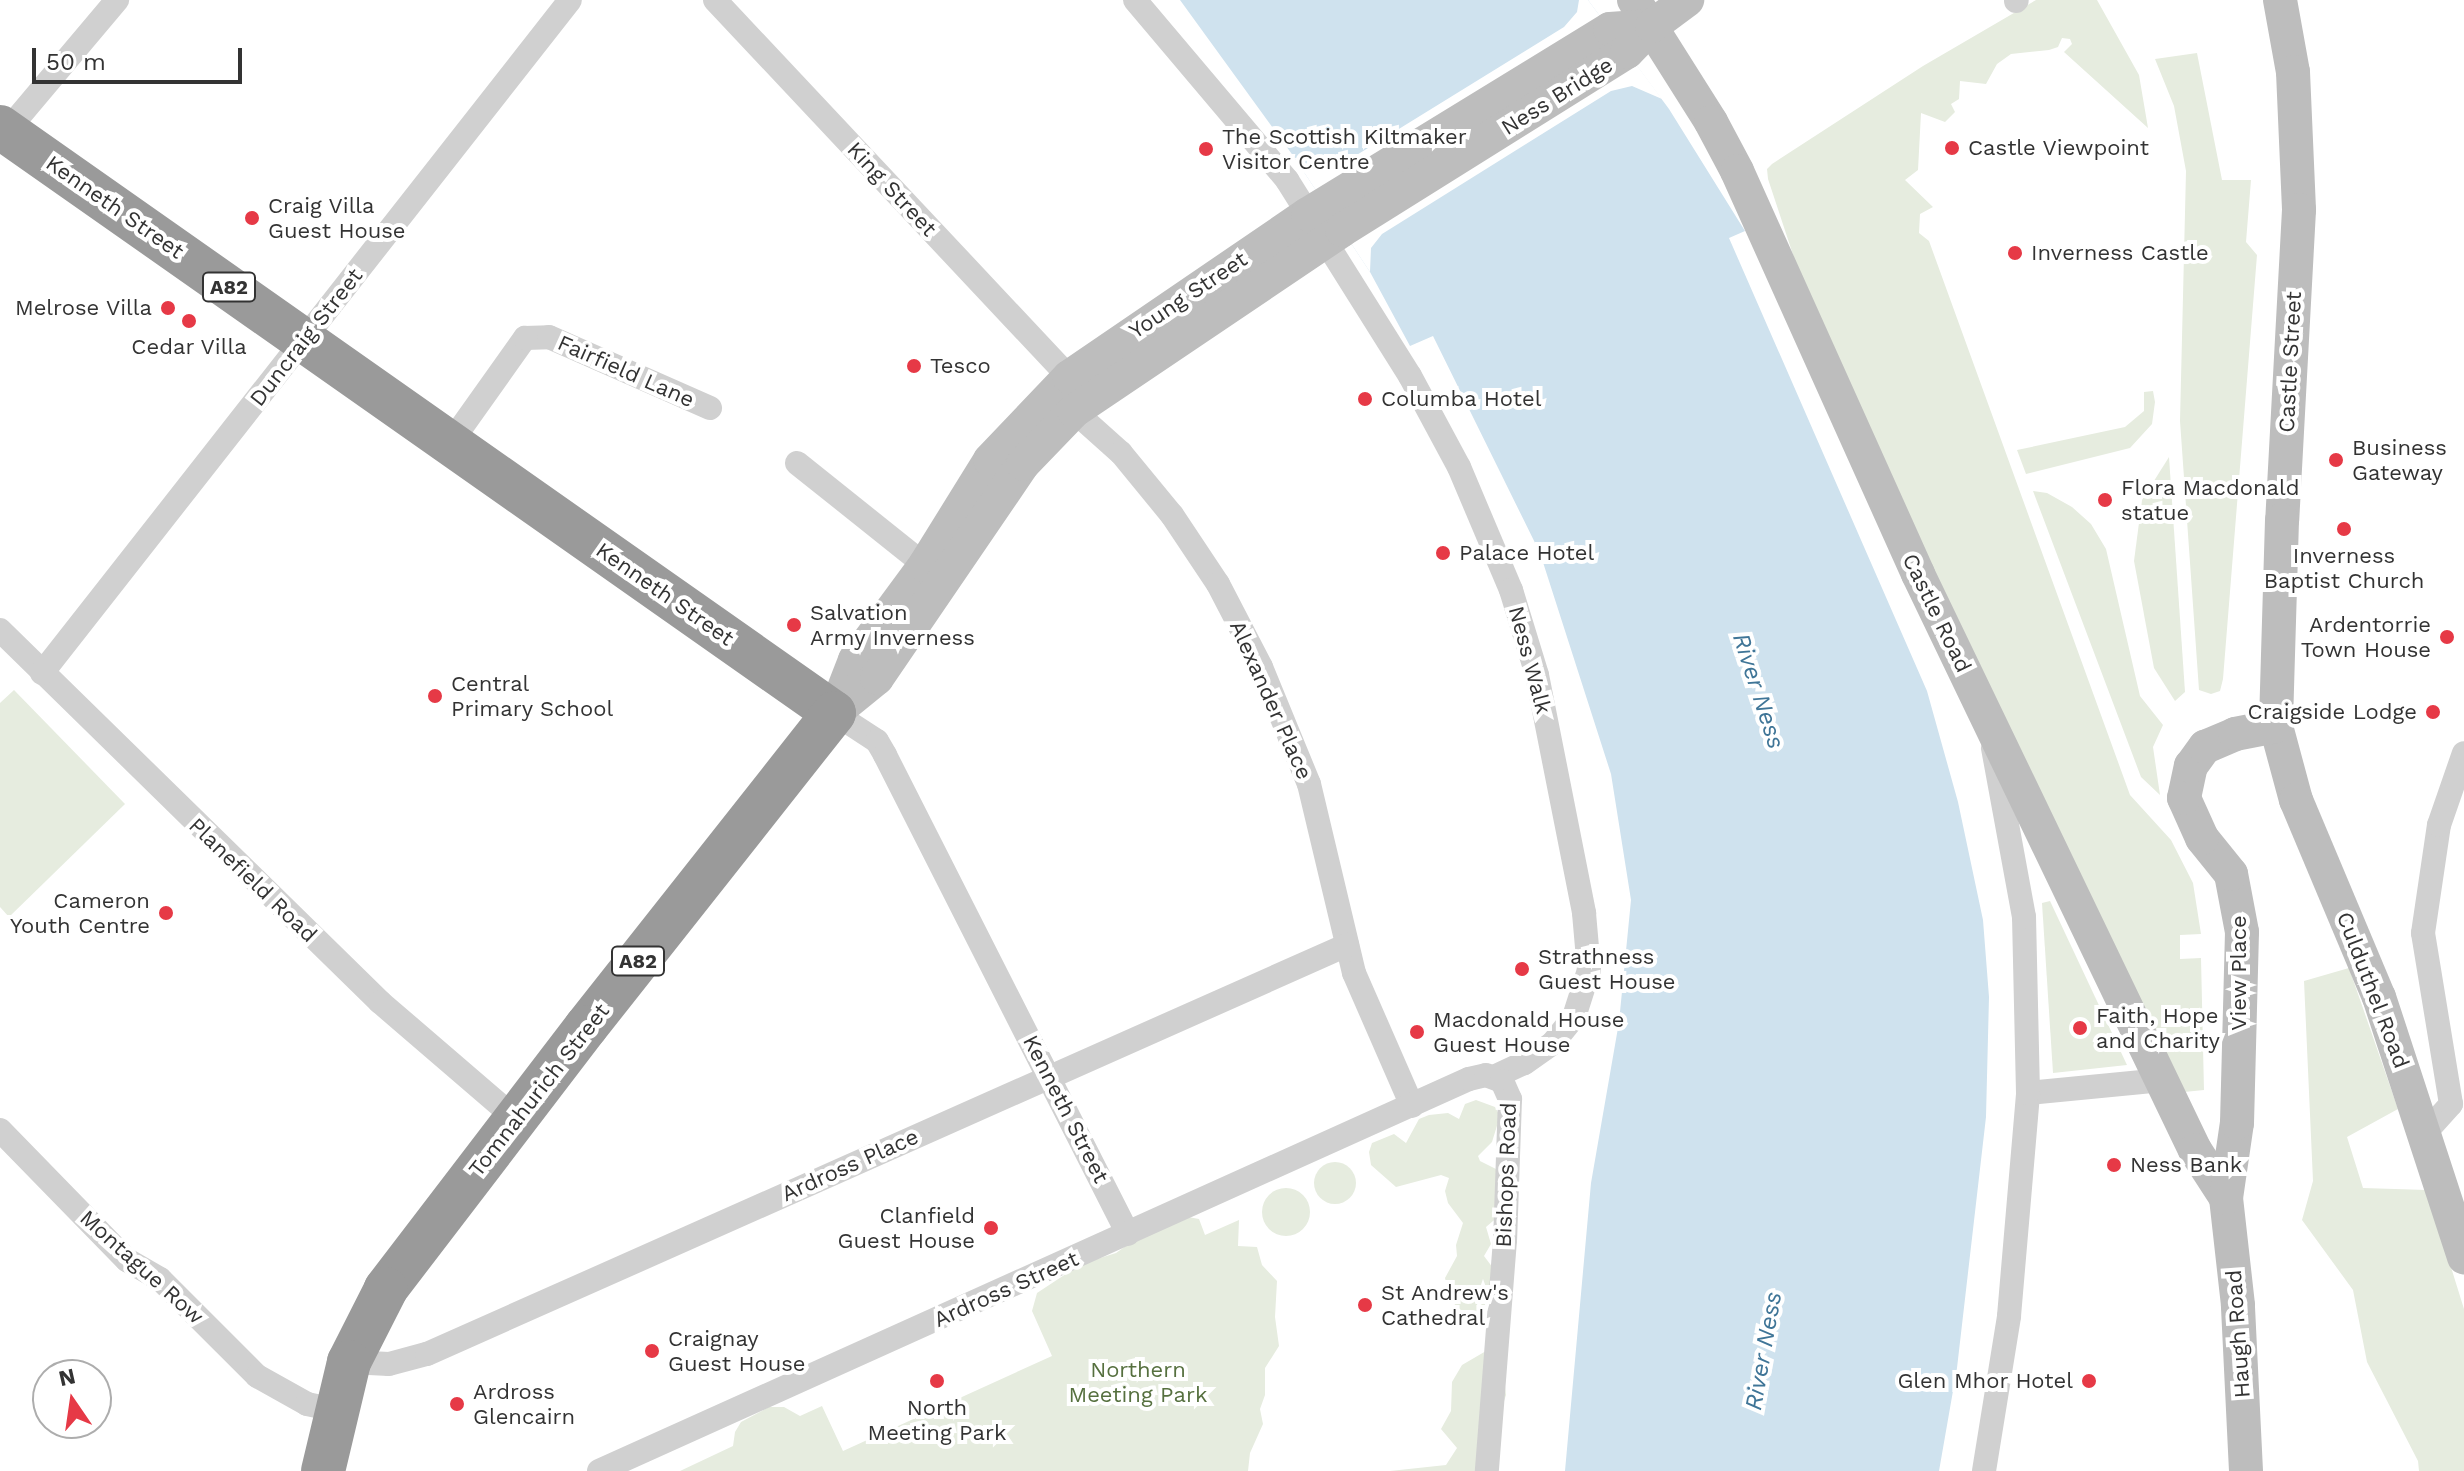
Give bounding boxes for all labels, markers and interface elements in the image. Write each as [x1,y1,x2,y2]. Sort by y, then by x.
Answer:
scale bar [36,32,246,82]
text: 50 m [46,48,106,76]
street label: Ness Bridge [1496,51,1618,141]
place label: The Scottish Kiltmaker Visitor Centre [1222,123,1467,174]
place label: Castle Viewpoint [1968,135,2150,161]
street label: King Street [842,136,942,242]
marker: Castle Viewpoint [1943,139,1961,157]
marker: The Scottish Kiltmaker Visitor Centre [1197,140,1215,158]
street label: Kenneth Street [41,150,189,264]
place label: Craig Villa Guest House [268,192,406,244]
marker: Craig Villa Guest House [243,209,261,227]
place label: Inverness Castle [2031,240,2209,266]
marker: Inverness Castle [2006,244,2024,262]
street label: Young Street [1124,246,1252,344]
street label: Duncraig Street [244,263,368,411]
road number: A82 [201,271,257,303]
street label: Castle Street [2273,291,2307,433]
place label: Melrose Villa [14,295,152,321]
marker: Melrose Villa [159,299,177,317]
marker: Cedar Villa [180,312,198,330]
street label: Fairfield Lane [554,329,698,413]
place label: Cedar Villa [131,334,247,360]
place label: Tesco [930,353,991,379]
marker: Tesco [905,357,923,375]
place label: Columba Hotel [1381,386,1542,412]
marker: Columba Hotel [1356,390,1374,408]
place label: Business Gateway [2352,434,2447,486]
marker: Business Gateway [2327,451,2345,469]
place label: Flora Macdonald statue [2121,474,2300,526]
marker: Flora Macdonald statue [2096,491,2114,509]
marker: Inverness Baptist Church [2335,520,2353,538]
street label: Kenneth Street [591,537,739,651]
place label: Palace Hotel [1459,540,1594,566]
place label: Inverness Baptist Church [2264,542,2424,594]
marker: Palace Hotel [1434,544,1452,562]
street label: Castle Road [1897,549,1977,677]
place label: Salvation Army Inverness [810,599,975,650]
street label: Ness Walk [1503,603,1557,717]
place label: Ardentorrie Town House [2301,611,2431,662]
marker: Salvation Army Inverness [785,616,803,634]
street label: Alexander Place [1224,616,1318,784]
marker: Ardentorrie Town House [2438,628,2456,646]
water label: River Ness [1726,629,1790,753]
place label: Central Primary School [451,670,614,722]
marker: Central Primary School [426,687,444,705]
place label: Craigside Lodge [2248,699,2417,725]
marker: Craigside Lodge [2424,703,2442,721]
street label: Planefield Road [184,812,322,948]
place label: Cameron Youth Centre [10,887,150,938]
marker: Cameron Youth Centre [157,904,175,922]
street label: Culduthel Road [2331,908,2415,1072]
street label: View Place [2226,915,2252,1031]
place label: Strathness Guest House [1538,943,1676,994]
road number: A82 [610,945,666,977]
marker: Strathness Guest House [1513,960,1531,978]
street label: Tomnahurich Street [463,998,615,1182]
place label: Faith, Hope and Charity [2096,1002,2220,1054]
place label: Macdonald House Guest House [1433,1006,1625,1058]
marker: Faith, Hope and Charity [2071,1019,2089,1037]
marker: Macdonald House Guest House [1408,1023,1426,1041]
street label: Kenneth Street [1017,1031,1115,1187]
street label: Bishops Road [1490,1102,1522,1248]
street label: Ardross Place [777,1123,923,1207]
place label: Ness Bank [2130,1152,2242,1178]
marker: Ness Bank [2105,1156,2123,1174]
place label: Clanfield Guest House [837,1202,975,1254]
street label: Montague Row [74,1204,210,1330]
marker: Clanfield Guest House [982,1219,1000,1237]
street label: Ardross Street [930,1245,1082,1333]
street label: Haugh Road [2220,1269,2256,1399]
place label: St Andrew's Cathedral [1381,1279,1510,1330]
water label: River Ness [1739,1289,1789,1413]
marker: St Andrew's Cathedral [1356,1296,1374,1314]
place label: Craignay Guest House [668,1325,806,1376]
marker: Craignay Guest House [643,1342,661,1360]
park label: Northern Meeting Park [1069,1356,1207,1408]
north arrow [32,1359,112,1439]
text: N [56,1363,78,1391]
place label: Glen Mhor Hotel [1897,1368,2073,1394]
marker: North Meeting Park [928,1372,946,1390]
marker: Glen Mhor Hotel [2080,1372,2098,1390]
place label: Ardross Glencairn [473,1378,575,1430]
place label: North Meeting Park [868,1394,1006,1446]
marker: Ardross Glencairn [448,1395,466,1413]

